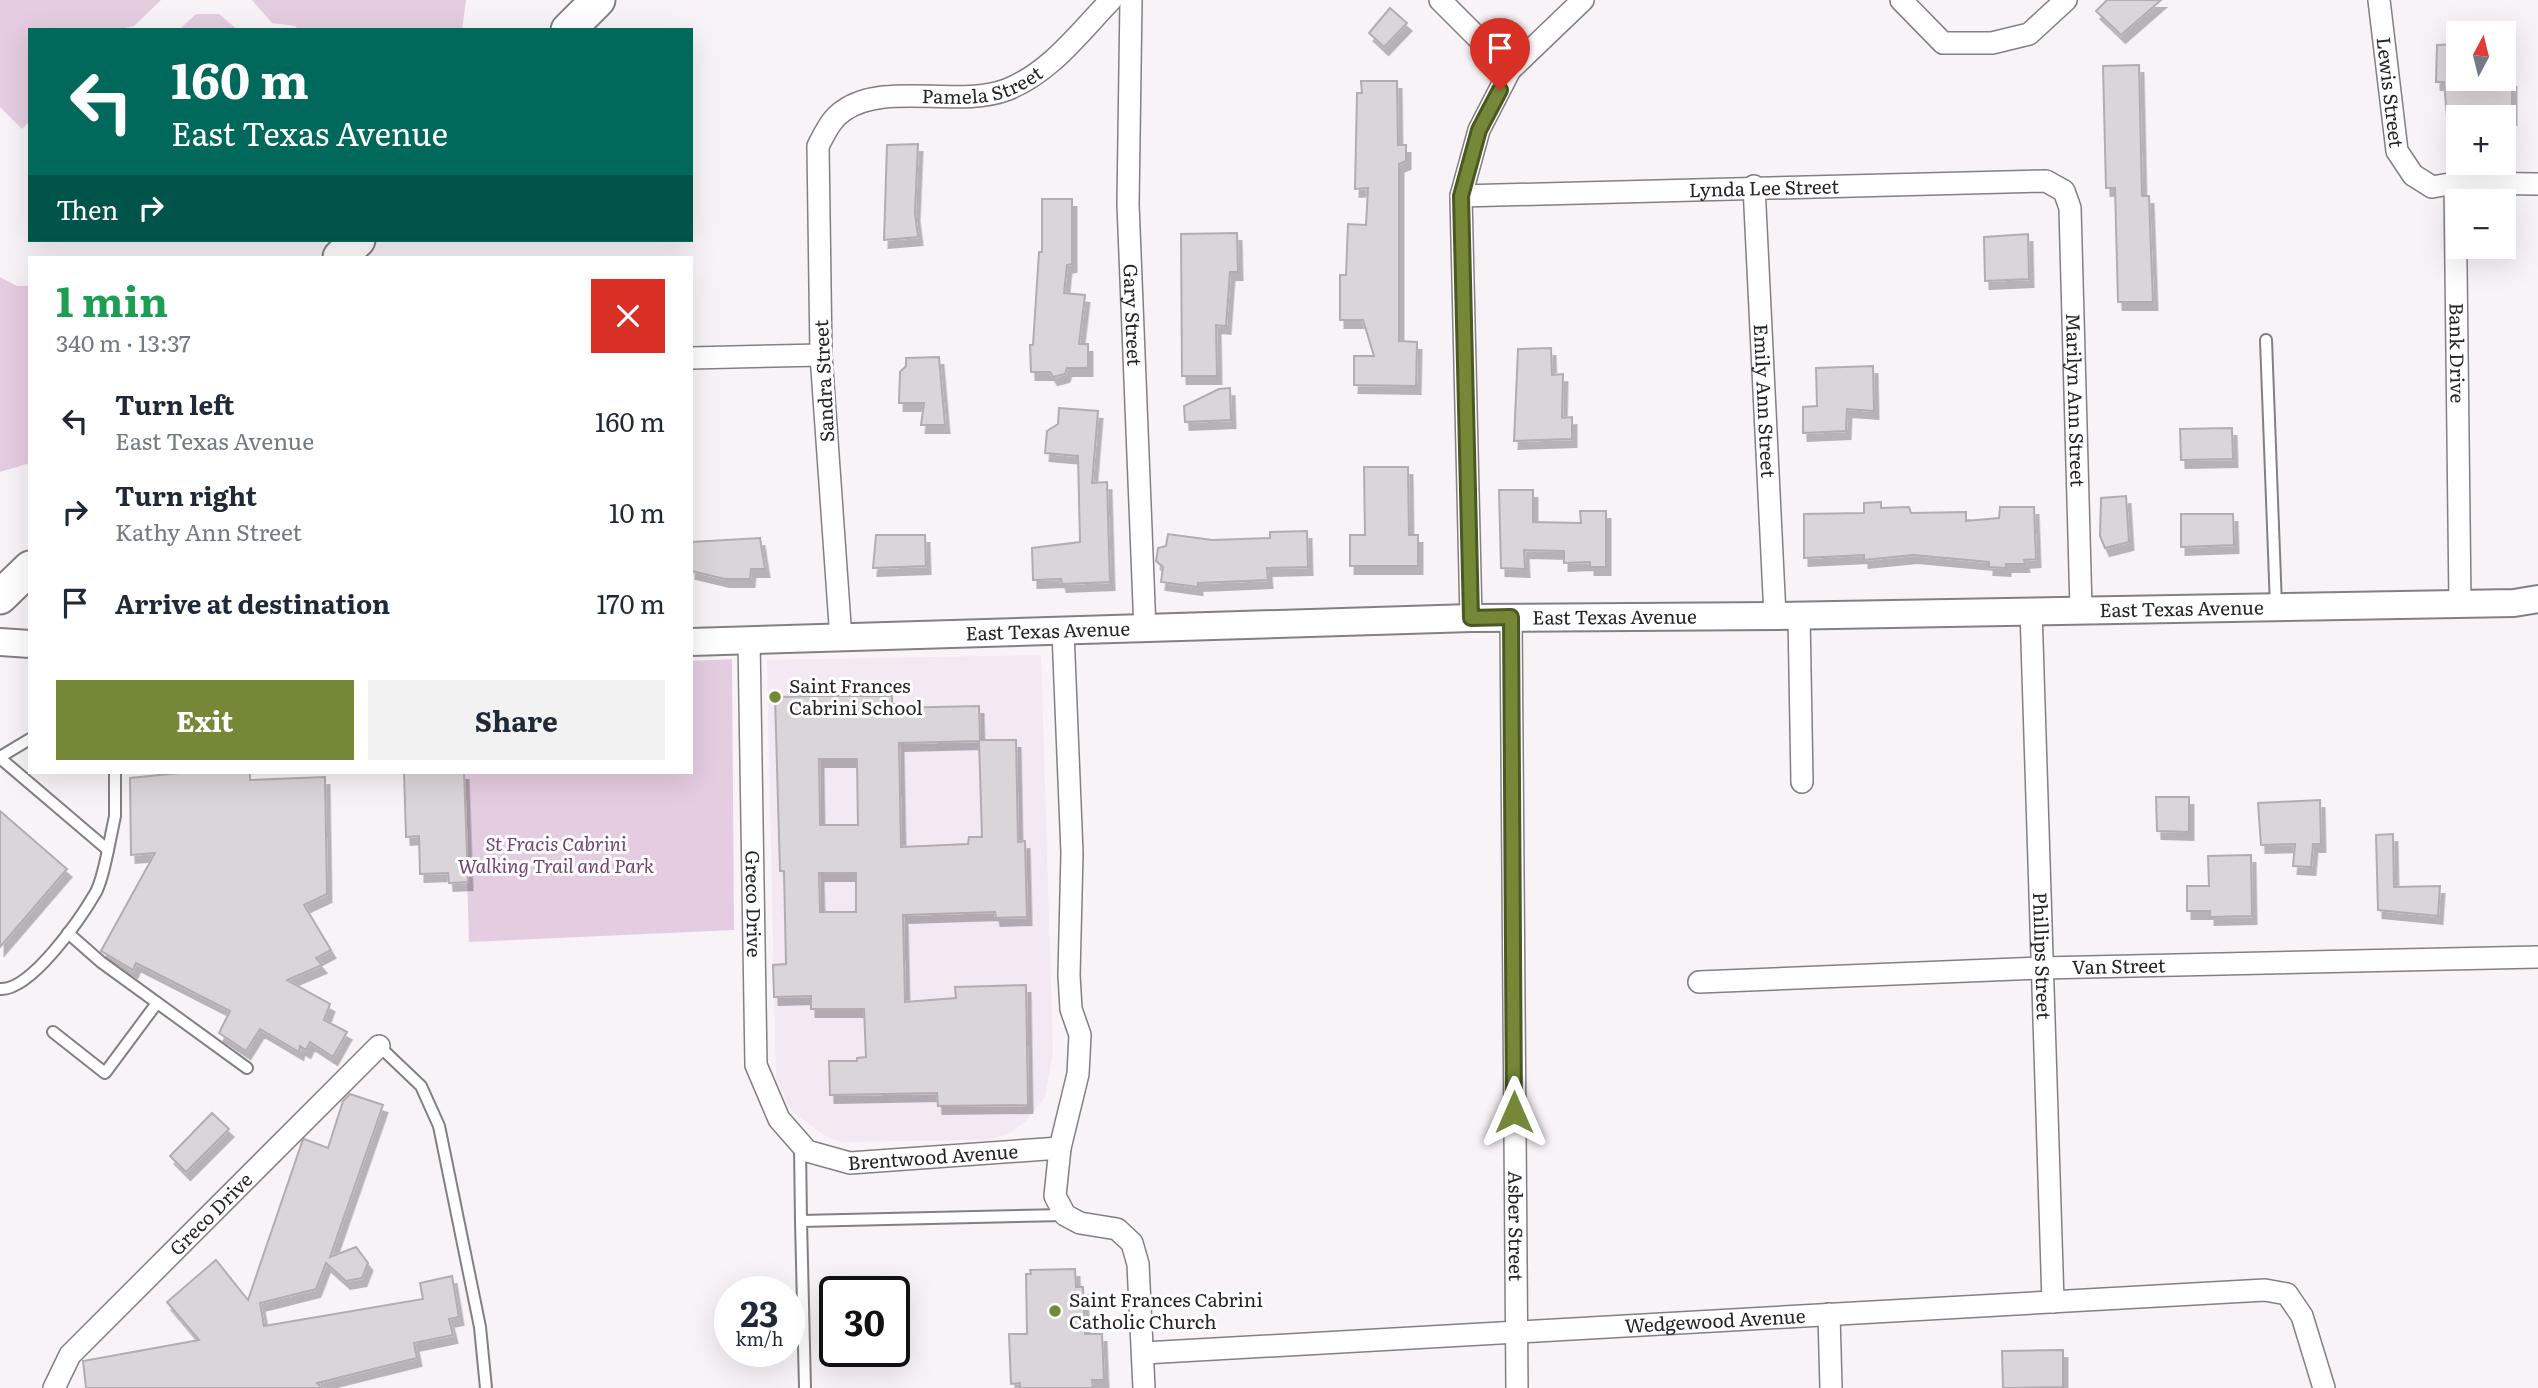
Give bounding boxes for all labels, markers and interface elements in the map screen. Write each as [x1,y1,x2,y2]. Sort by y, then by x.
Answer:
pin [1470,18,1530,90]
north arrow [2446,21,2516,91]
map controls [2446,21,2516,259]
icon: arrive [1481,29,1519,67]
street label: Lewis Street [2371,35,2412,149]
text: 160 m [171,41,309,114]
icon: left [56,56,147,147]
street label: Pamela Street [921,58,1048,110]
button: + [2446,105,2516,175]
text: East Texas Avenue [171,108,448,156]
street label: Lynda Lee Street [1688,171,1840,203]
text: Then [56,189,118,228]
icon: right [132,189,170,227]
button: − [2446,189,2516,259]
street label: Gary Street [1117,263,1149,367]
text: 1 min [56,268,168,330]
button: close [591,279,665,353]
street label: Bank Drive [2443,303,2473,404]
street label: Marilyn Ann Street [2060,313,2093,488]
street label: Sandra Street [806,319,840,443]
street label: Emily Ann Street [1748,323,1783,479]
text: 340 m · 13:37 [56,325,191,359]
text: Turn left [115,384,234,423]
text: 160 m [595,401,665,440]
icon: left [56,402,94,440]
text: East Texas Avenue [115,423,314,457]
text: Turn right [115,475,257,514]
text: 10 m [609,492,665,531]
icon: right [56,493,94,531]
text: Kathy Ann Street [115,514,302,548]
text: Arrive at destination [115,583,390,622]
text: 170 m [597,583,665,622]
icon: arrive [56,584,94,622]
street label: East Texas Avenue [2099,592,2264,623]
street label: East Texas Avenue [1532,602,1697,631]
street label: East Texas Avenue [965,613,1131,647]
place label: Saint Frances Cabrini School [789,671,923,721]
button: Exit [56,680,354,760]
button: Share [368,680,665,760]
marker: Saint Frances Cabrini School [767,689,783,705]
park label: St Fracis Cabrini Walking Trail and Park [458,829,655,879]
street label: Greco Drive [739,850,769,958]
street label: Phillips Street [2027,892,2059,1020]
street label: Van Street [2072,950,2166,980]
position arrow [1477,1075,1551,1149]
street label: Brentwood Avenue [847,1136,1019,1176]
street label: Greco Drive [162,1165,258,1261]
street label: Asber Street [1502,1171,1531,1282]
speed limit sign: 30 [819,1276,910,1367]
place label: Saint Frances Cabrini Catholic Church [1069,1285,1263,1335]
text: 23 [740,1286,779,1338]
street label: Wedgewood Avenue [1624,1301,1806,1339]
marker: Saint Frances Cabrini Catholic Church [1047,1303,1063,1319]
text: km/h [736,1325,783,1352]

